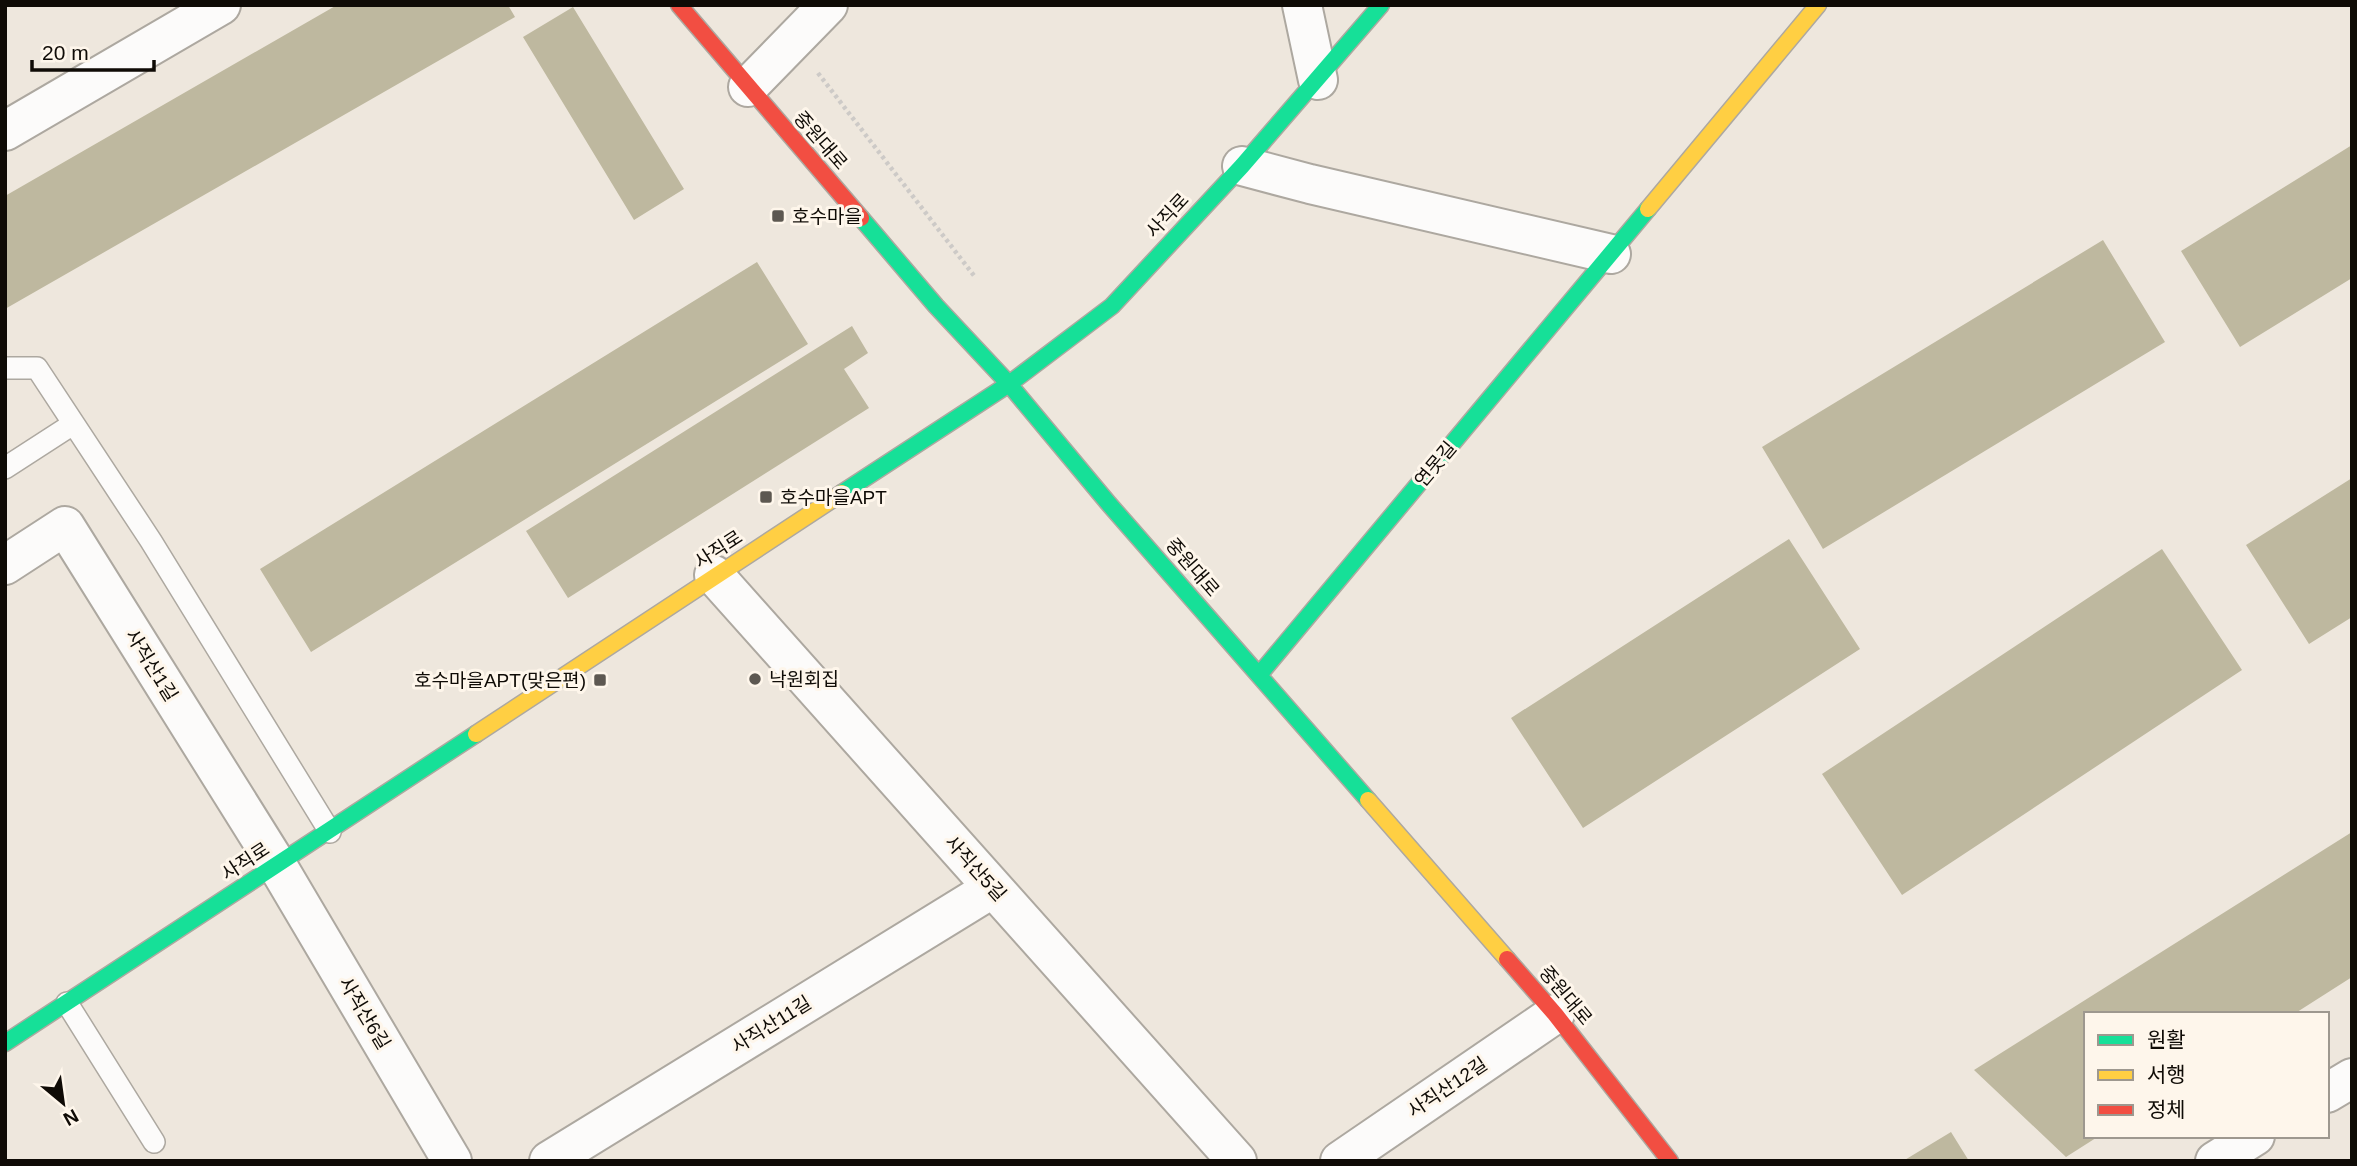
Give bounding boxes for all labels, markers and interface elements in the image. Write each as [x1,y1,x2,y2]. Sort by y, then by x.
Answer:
scale bar [32,28,154,72]
text: 20 m [42,41,89,64]
street label: 중원대로 [790,107,851,174]
street label: 사직로 [1142,189,1193,242]
place label: 호수마을 [792,206,862,227]
marker: 호수마을 [770,208,786,224]
street label: 연못길 [1410,437,1460,491]
place label: 호수마을APT [780,487,887,508]
marker: 호수마을APT [758,489,774,505]
street label: 사직로 [691,526,746,573]
street label: 중원대로 [1162,534,1223,601]
street label: 사직산1길 [121,626,182,705]
place label: 낙원회집 [769,669,839,690]
place label: 호수마을APT(맞은편) [414,670,586,691]
marker: 낙원회집 [747,671,763,687]
marker: 호수마을APT(맞은편) [592,672,608,688]
street label: 사직산5길 [941,831,1010,905]
street label: 사직로 [218,838,273,885]
street label: 중원대로 [1535,962,1596,1029]
street label: 사직산6길 [335,973,394,1053]
street label: 사직산11길 [728,992,815,1057]
legend [2084,1012,2329,1138]
text: 원활 [2147,1028,2186,1051]
street label: 사직산12길 [1404,1053,1491,1122]
text: 서행 [2147,1063,2186,1086]
north arrow [28,1068,98,1138]
text: 정체 [2147,1098,2186,1121]
text: N [60,1105,82,1130]

